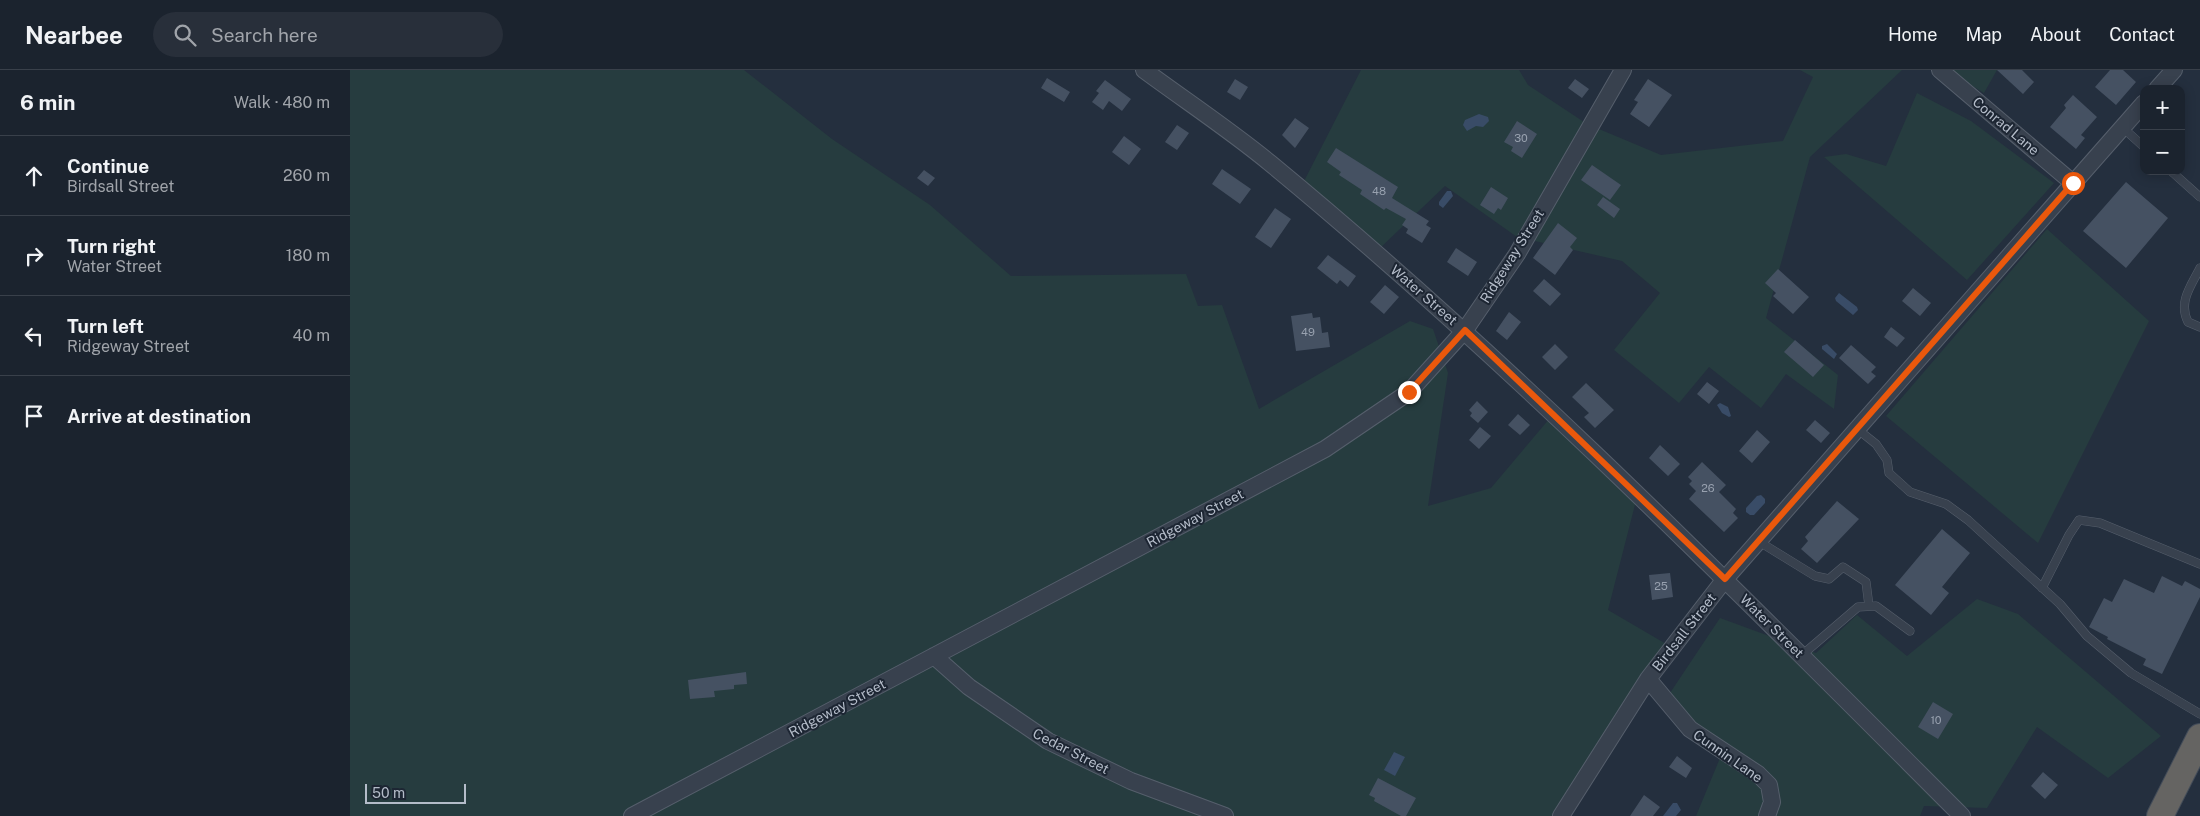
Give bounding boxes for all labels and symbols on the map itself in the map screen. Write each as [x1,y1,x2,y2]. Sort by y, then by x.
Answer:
street label: Conrad Lane [1969,94,2043,159]
house number: 30 [1514,132,1528,144]
route start [2062,172,2085,195]
house number: 48 [1372,185,1386,197]
street label: Ridgeway Street [1477,206,1547,306]
street label: Water Street [1387,262,1461,328]
house number: 49 [1301,326,1315,338]
route end [1398,381,1421,404]
house number: 26 [1701,482,1715,494]
street label: Ridgeway Street [1144,486,1246,550]
house number: 25 [1654,580,1668,592]
street label: Birdsall Street [1649,590,1719,674]
street label: Water Street [1737,591,1807,661]
street label: Ridgeway Street [786,676,888,740]
house number: 10 [1930,714,1942,726]
street label: Cedar Street [1030,725,1112,777]
street label: Cunnin Lane [1690,726,1766,786]
scale bar [365,781,466,804]

